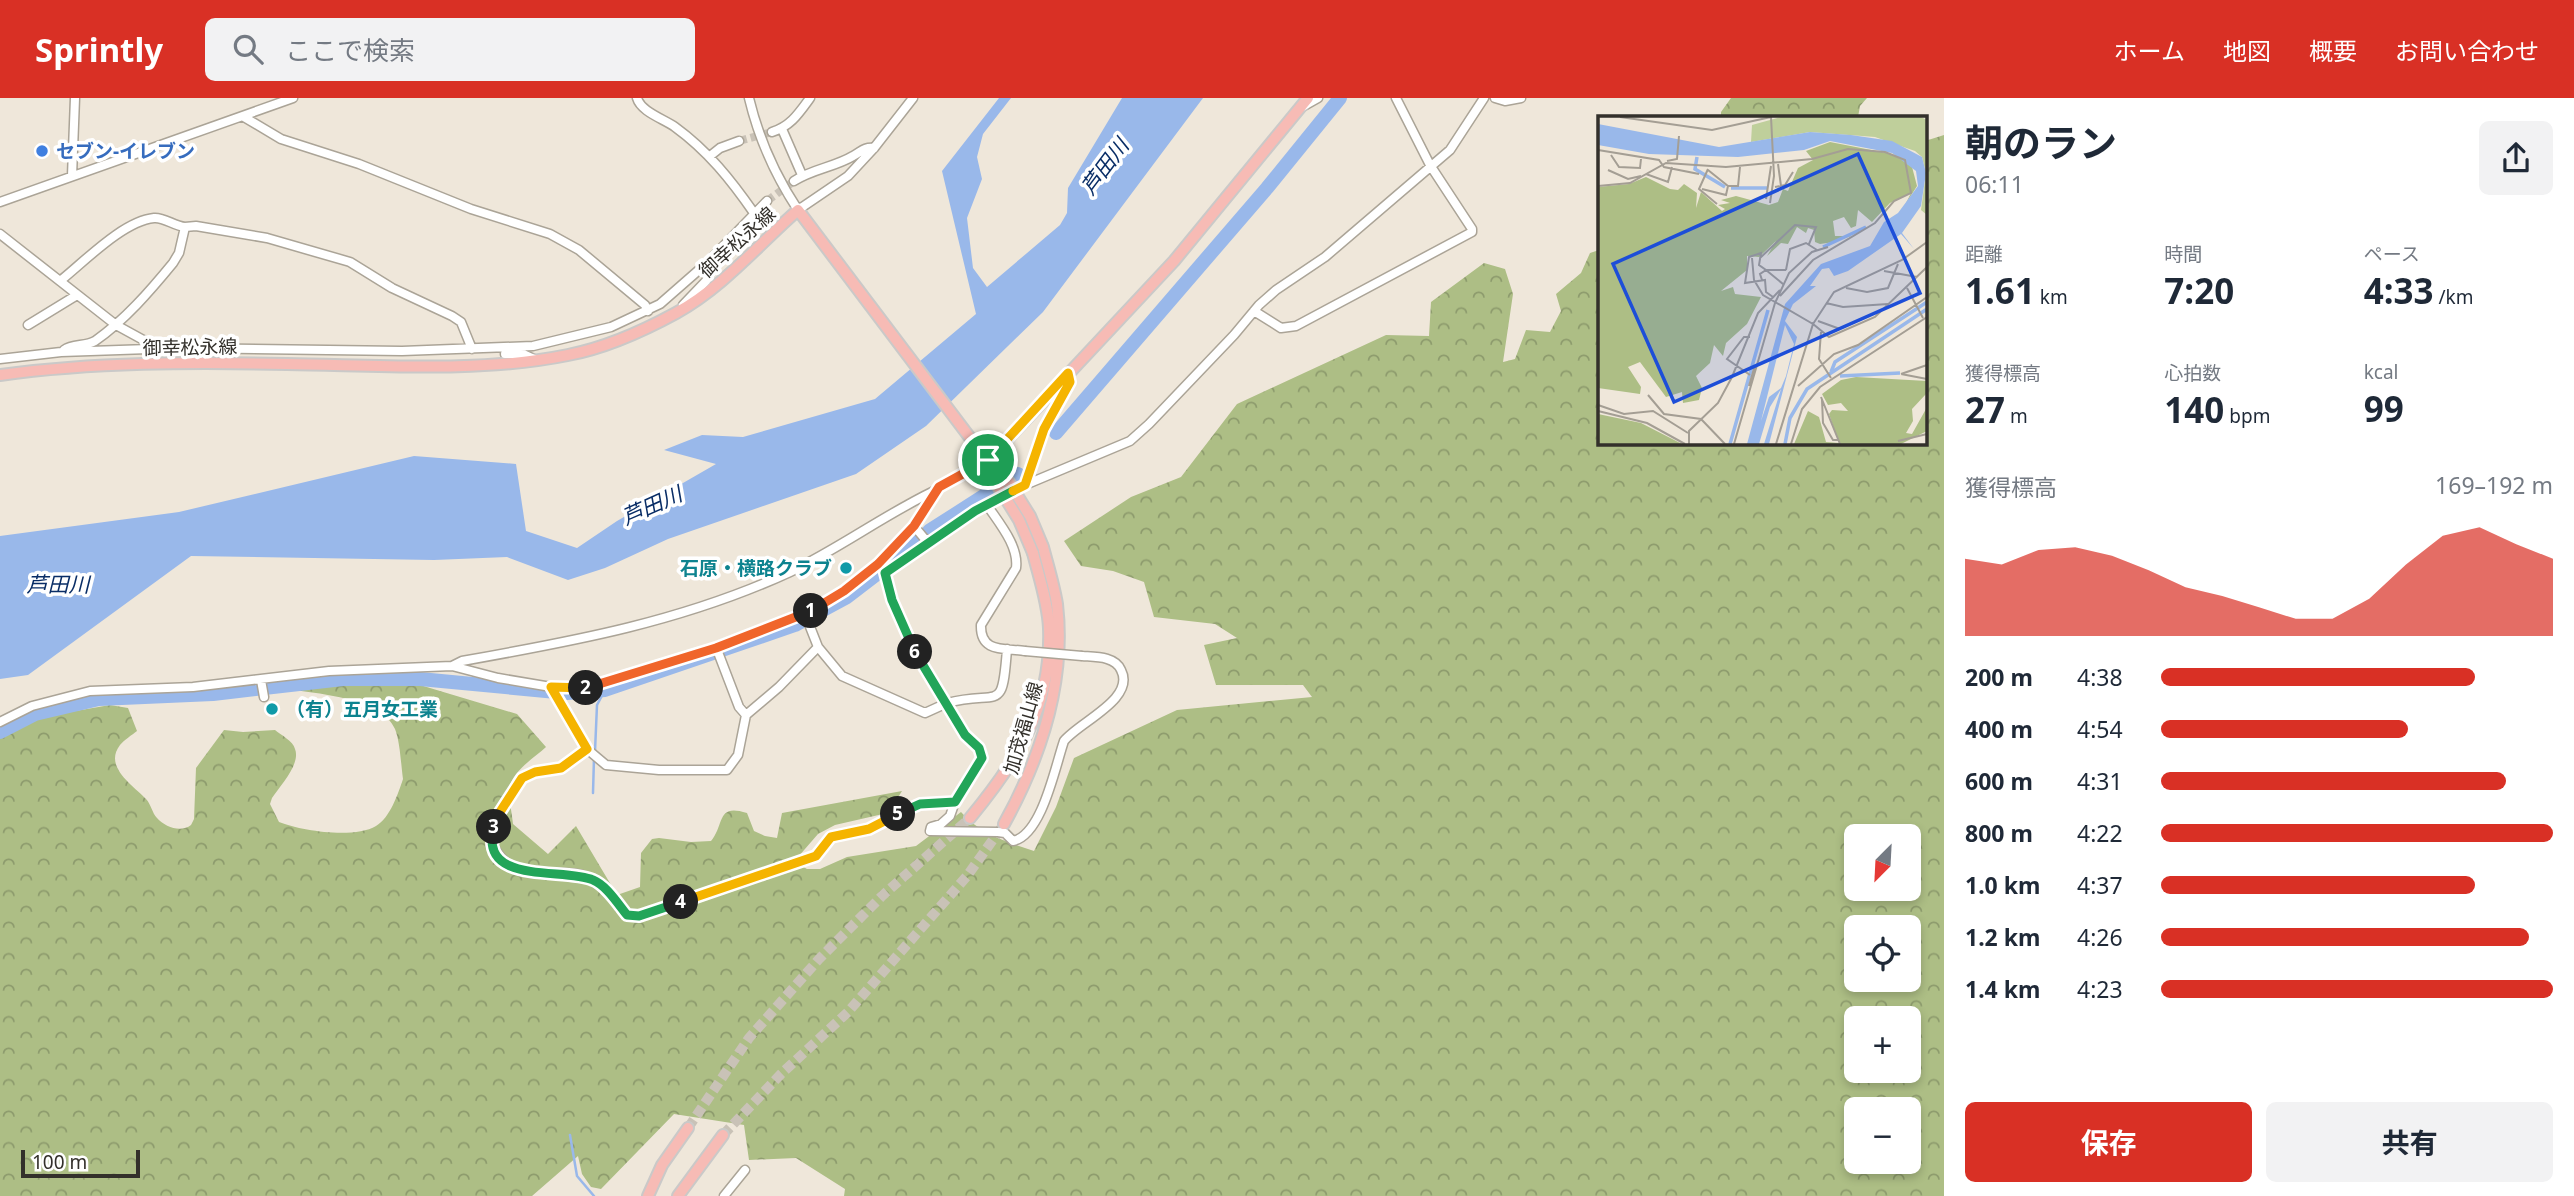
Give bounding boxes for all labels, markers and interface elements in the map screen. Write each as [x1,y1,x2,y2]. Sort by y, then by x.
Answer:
search box [205,18,695,81]
text: Sprintly [35,27,163,72]
icon: search [229,30,267,68]
text: ここで検索 [285,32,415,68]
text: ホーム [2114,34,2185,67]
text: 地図 [2223,34,2271,67]
text: 概要 [2309,34,2357,67]
text: お問い合わせ [2395,34,2539,67]
inset map [1598,116,1926,444]
text: 朝のラン [1965,116,2117,168]
button: share [2479,121,2553,195]
water label: 芦田川 [1074,131,1136,200]
place label: セブン-イレブン [56,138,195,164]
marker: セブン-イレブン [34,143,50,159]
text: 06:11 [1965,168,2024,200]
street label: 御幸松永線 [693,201,781,283]
text: 距離 [1965,241,2003,267]
text: 時間 [2164,241,2202,267]
text: ペース [2364,241,2420,267]
text: 1.61 [1965,267,2035,314]
text: 7:20 [2164,267,2234,314]
text: 4:33 [2364,267,2434,314]
text: km [2035,284,2068,310]
text: /km [2434,284,2473,310]
street label: 御幸松永線 [142,333,238,361]
text: kcal [2364,359,2398,385]
text: 獲得標高 [1965,360,2041,386]
text: 心拍数 [2164,360,2221,386]
text: 99 [2364,385,2404,432]
text: 27 [1965,386,2005,433]
text: 140 [2164,386,2224,433]
text: m [2005,403,2028,429]
text: bpm [2224,403,2270,429]
pin [958,430,1018,490]
icon: arrive [969,441,1007,479]
text: 169–192 m [2435,469,2553,501]
text: 獲得標高 [1965,471,2057,503]
water label: 芦田川 [617,479,688,531]
place label: 石原・横路クラブ [680,555,832,581]
marker: 石原・横路クラブ [838,560,854,576]
water label: 芦田川 [27,570,91,598]
pin: 1 [794,594,828,628]
text: 1 [805,597,816,623]
pin: 6 [898,634,932,670]
text: 6 [909,638,920,664]
text: 200 m [1965,661,2033,693]
text: 4:38 [2077,661,2123,693]
pin: 2 [568,670,604,706]
text: 2 [580,674,591,700]
street label: 加茂福山線 [997,679,1049,777]
place label: （有）五月女工業 [286,696,438,722]
marker: （有）五月女工業 [264,701,280,717]
text: 400 m [1965,713,2033,745]
text: 4:54 [2077,713,2123,745]
text: 600 m [1965,765,2033,797]
text: 4:31 [2077,765,2123,797]
pin: 5 [880,796,916,832]
text: 5 [892,800,903,826]
pin: 3 [476,810,512,844]
text: 3 [488,813,499,839]
text: 800 m [1965,817,2033,849]
text: 4:22 [2077,817,2123,849]
north arrow [1844,824,1922,901]
map controls [1844,824,1921,1174]
text: 1.0 km [1965,869,2040,901]
text: 4:37 [2077,869,2123,901]
pin: 4 [664,884,698,920]
text: 4 [675,888,686,914]
button: locate [1844,915,1921,992]
text: 1.2 km [1965,921,2040,953]
text: 4:26 [2077,921,2123,953]
text: 1.4 km [1965,973,2040,1005]
text: 4:23 [2077,973,2123,1005]
button: + [1844,1006,1921,1083]
button: − [1844,1097,1921,1174]
button: 保存 [1965,1102,2252,1182]
button: 共有 [2266,1102,2553,1182]
scale bar [21,1147,140,1179]
text: 100 m [32,1149,87,1175]

